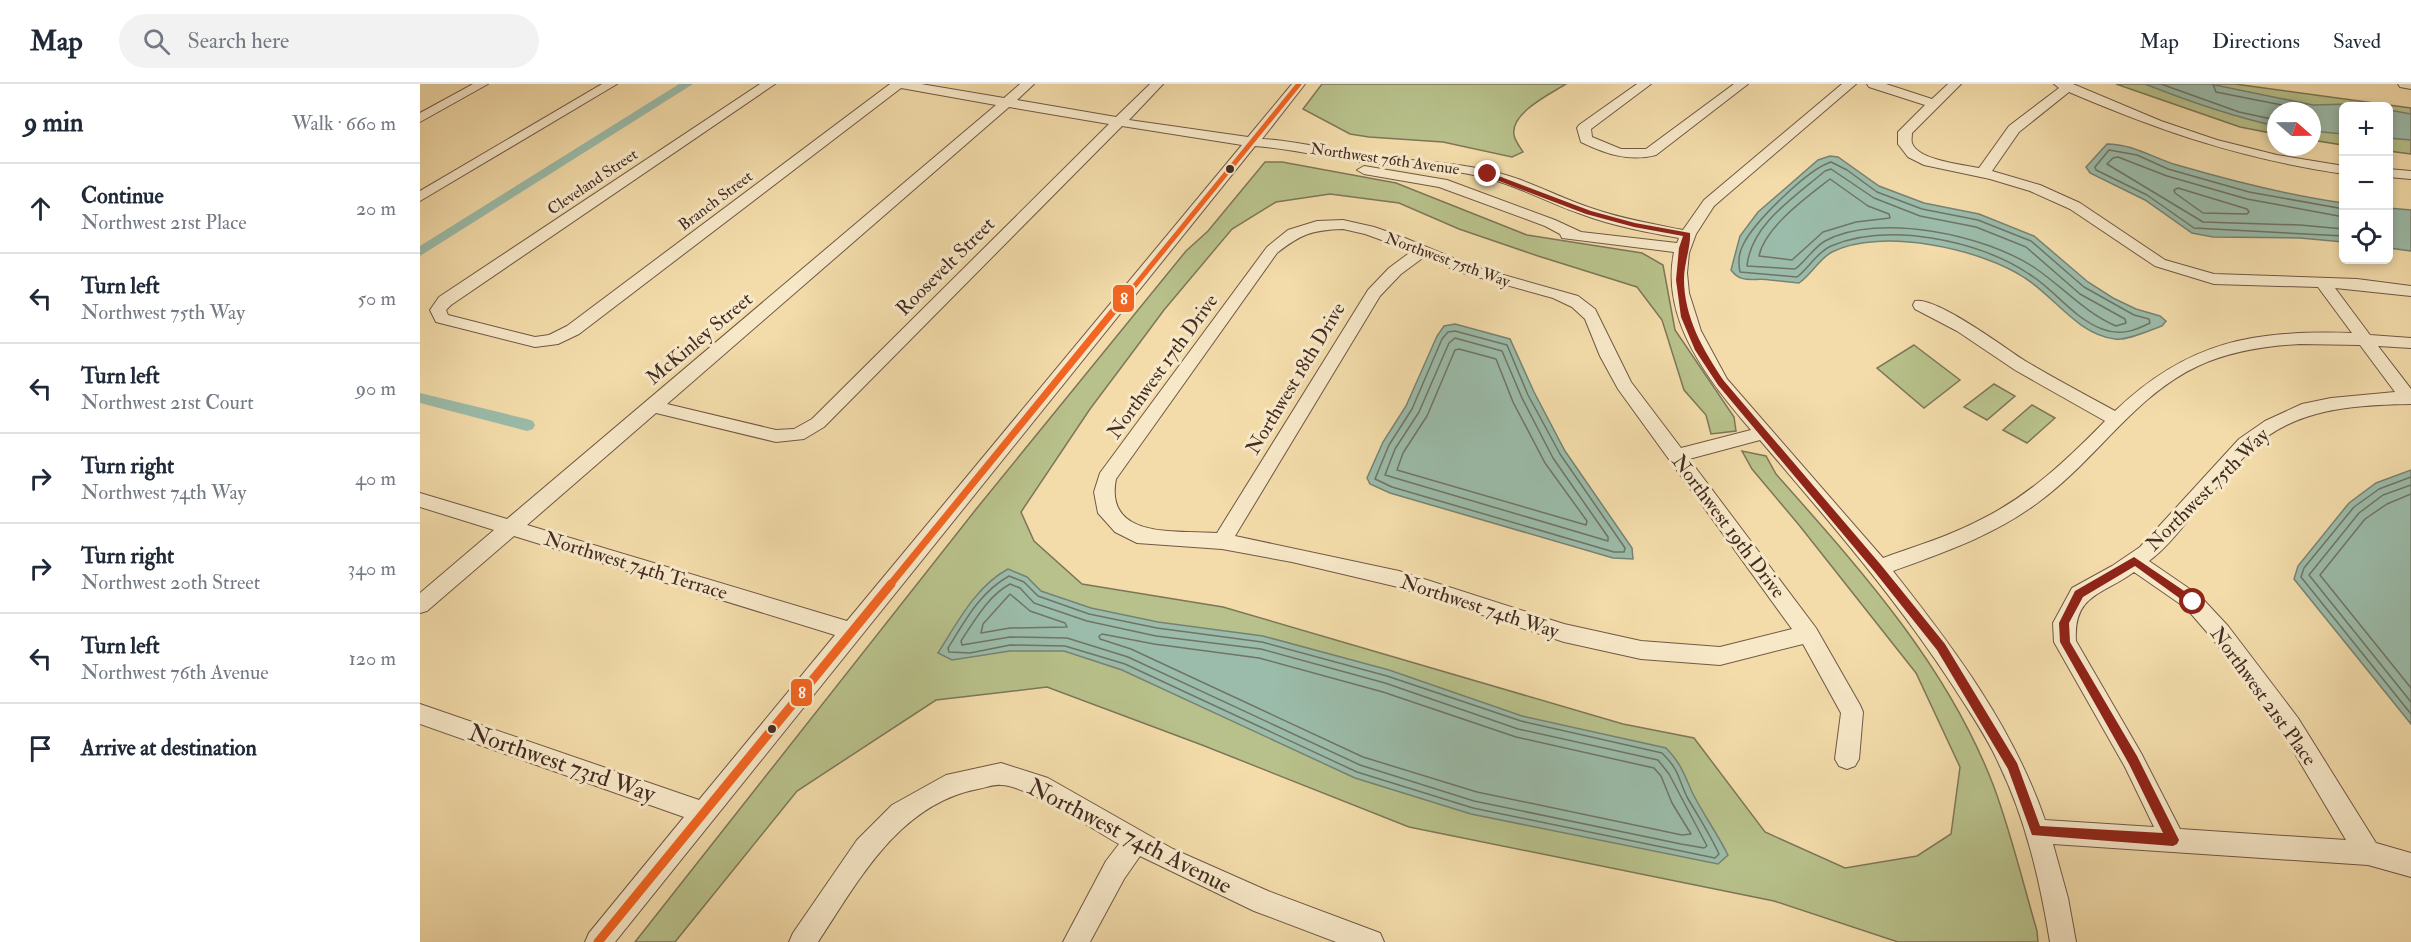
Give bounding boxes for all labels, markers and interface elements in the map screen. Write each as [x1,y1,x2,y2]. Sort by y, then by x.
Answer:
search box [119,14,539,68]
text: Map [30,24,83,59]
icon: search [140,25,173,58]
text: Search here [188,27,289,55]
text: Map [2139,28,2179,55]
text: Directions [2212,28,2300,55]
text: Saved [2333,28,2381,55]
north arrow [2267,102,2321,156]
map controls [2339,102,2393,264]
button: + [2339,102,2393,156]
text: 9 min [24,107,83,139]
text: Walk · 660 m [292,111,396,136]
street label: Northwest 76th Avenue [1309,139,1461,179]
street label: Cleveland Street [544,144,642,219]
button: − [2339,156,2393,210]
route end [1474,160,1500,186]
unlabelled marker [1224,163,1236,175]
street label: Branch Street [674,166,757,235]
text: Continue [81,182,164,210]
icon: ahead [24,192,57,225]
text: 20 m [356,196,396,221]
text: Northwest 21st Place [81,210,247,235]
button: locate [2339,210,2393,264]
street label: Roosevelt Street [891,211,1000,321]
street label: Northwest 75th Way [1383,228,1514,292]
text: Turn left [81,272,160,300]
icon: left [24,282,57,315]
line badge: 8 [1112,284,1135,313]
text: 50 m [357,286,396,311]
street label: McKinley Street [641,286,758,390]
street label: Northwest 17th Drive [1102,289,1223,443]
text: 8 [1120,289,1128,309]
street label: Northwest 18th Drive [1240,298,1351,459]
text: Northwest 75th Way [81,300,245,325]
text: Turn left [81,362,160,390]
icon: left [24,372,57,405]
text: 90 m [356,376,396,401]
text: Northwest 21st Court [81,390,254,415]
street label: Northwest 75th Way [2141,422,2275,556]
street label: Northwest 19th Drive [1666,449,1791,603]
text: Turn right [81,452,174,480]
icon: right [24,462,57,495]
text: 40 m [355,466,396,491]
text: Northwest 74th Way [81,480,246,505]
street label: Northwest 74th Terrace [541,526,730,605]
text: Turn right [81,542,174,570]
icon: right [24,552,57,585]
text: 340 m [348,556,396,581]
street label: Northwest 74th Way [1397,569,1563,644]
text: Northwest 20th Street [81,570,260,595]
route start [2179,588,2205,614]
street label: Northwest 21st Place [2205,622,2322,771]
text: Turn left [81,632,160,660]
icon: left [24,642,57,675]
text: 120 m [349,646,396,671]
text: Northwest 76th Avenue [81,660,269,685]
line badge: 8 [790,678,813,707]
text: 8 [798,683,806,703]
street label: Northwest 73rd Way [464,717,660,810]
unlabelled marker [766,723,778,735]
icon: arrive [24,732,57,765]
text: Arrive at destination [81,734,257,762]
street label: Northwest 74th Avenue [1022,771,1237,901]

